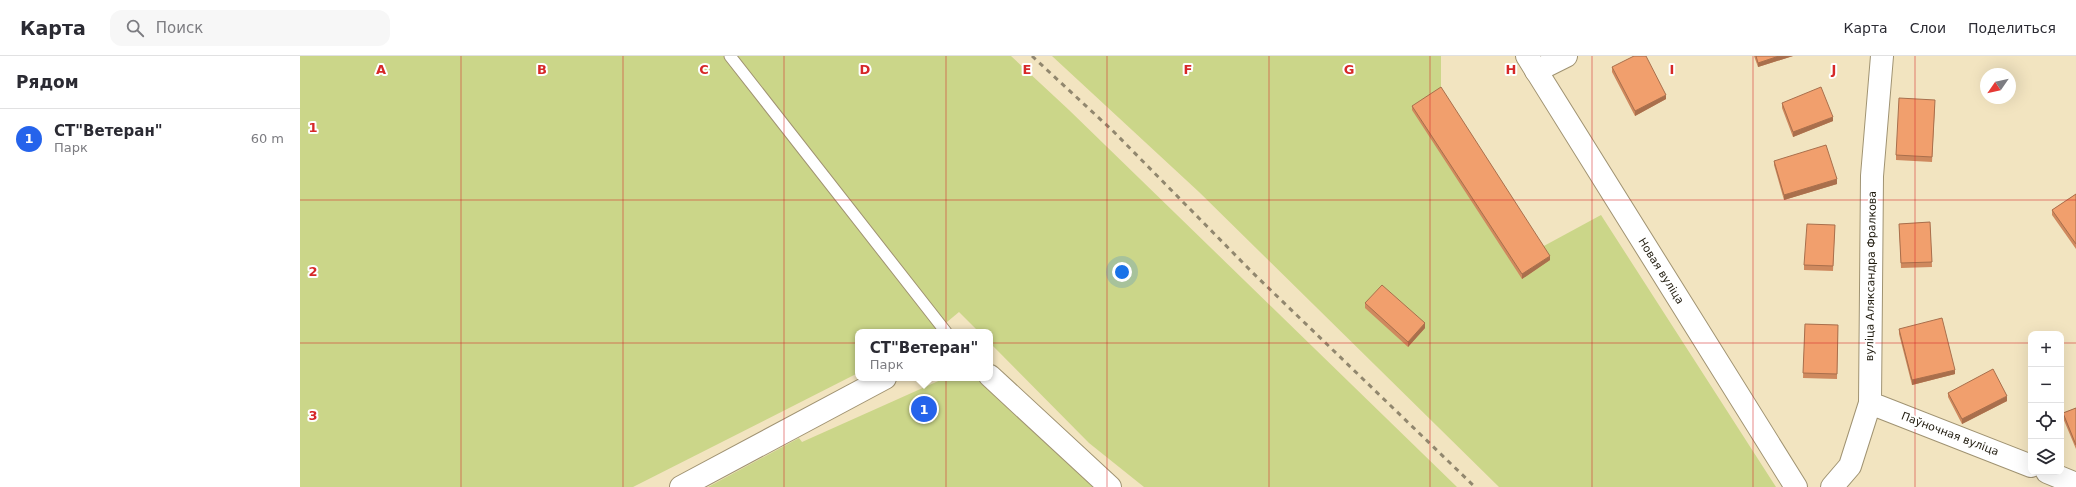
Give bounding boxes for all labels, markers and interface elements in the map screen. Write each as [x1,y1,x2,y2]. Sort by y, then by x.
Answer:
search box [110,10,390,46]
text: Карта [20,17,86,39]
icon: search [124,17,146,39]
text: Поиск [156,19,203,37]
text: Карта [1844,20,1888,36]
text: Слои [1910,20,1946,36]
text: Поделиться [1968,20,2056,36]
text: A [376,62,386,77]
text: B [537,62,547,77]
text: C [699,62,709,77]
text: D [860,62,871,77]
text: E [1023,62,1031,77]
text: F [1184,62,1192,77]
text: G [1344,62,1354,77]
text: H [1506,62,1516,77]
text: I [1670,62,1674,77]
text: J [1831,62,1836,77]
north arrow [1980,68,2016,104]
text: Рядом [16,72,79,92]
text: 1 [308,120,318,135]
text: СТ"Ветеран" [54,122,163,140]
text: 1 [24,131,34,146]
text: 60 m [251,131,284,146]
text: Парк [54,140,88,155]
street label: вуліца Аляксандра Фралкова [1863,191,1879,361]
street label: Новая вуліца [1635,235,1687,307]
your location [1112,262,1132,282]
text: 2 [308,264,318,279]
popup [855,329,993,381]
map controls [2028,331,2064,475]
button: + [2028,331,2064,367]
text: СТ"Ветеран" [870,339,978,357]
text: Парк [870,357,904,372]
button: − [2028,367,2064,403]
pin: 1 [911,394,937,424]
button: locate [2028,403,2064,439]
text: 3 [308,408,318,423]
street label: Паўночная вуліца [1899,409,2001,459]
button: layers [2028,439,2064,475]

